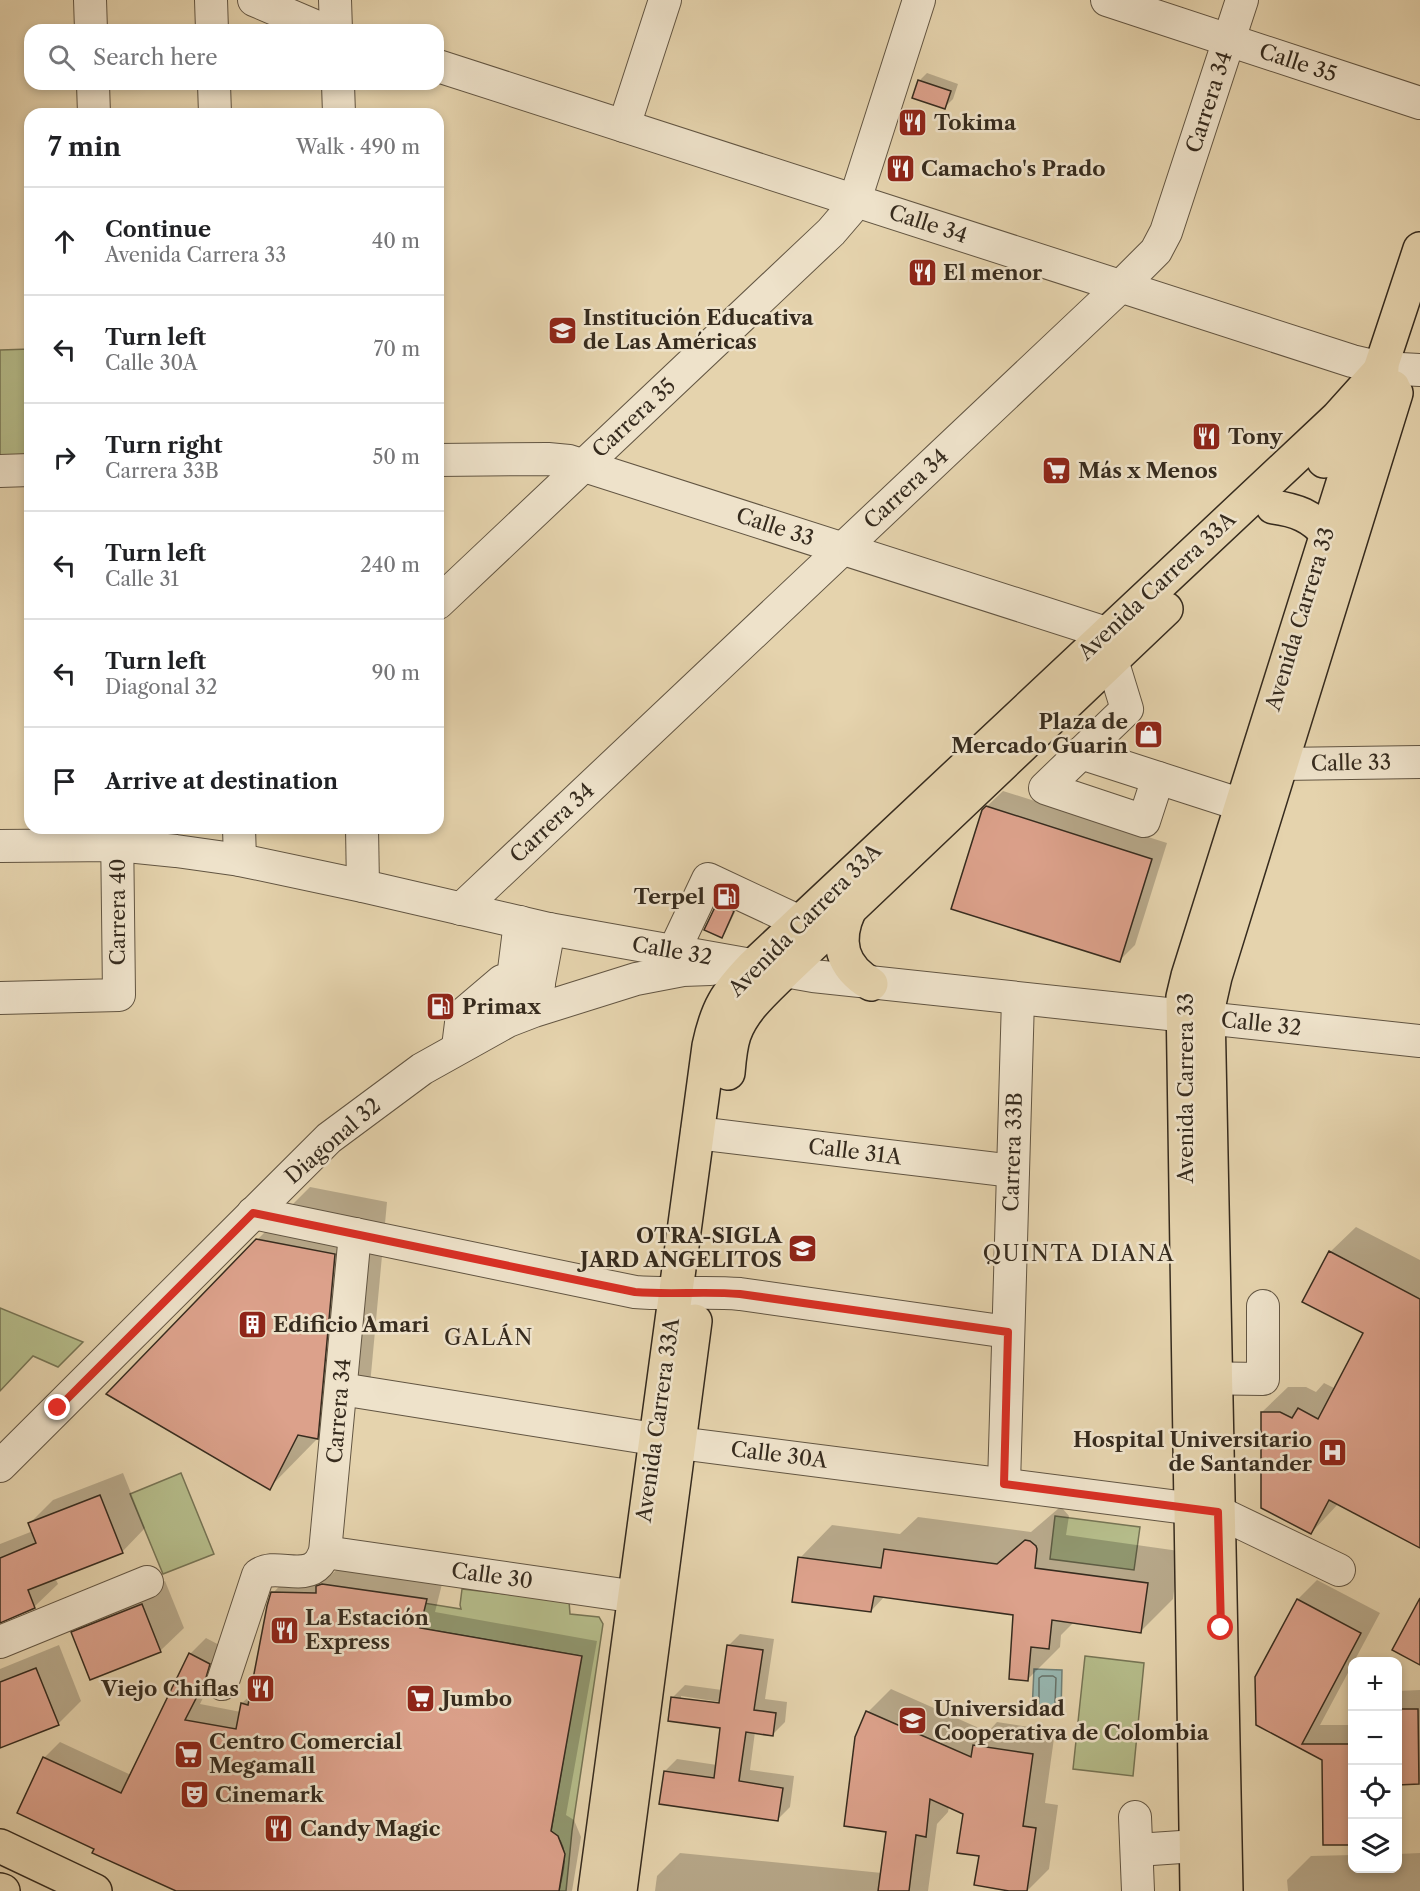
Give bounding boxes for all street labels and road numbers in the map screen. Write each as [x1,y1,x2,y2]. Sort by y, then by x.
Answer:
street label: Calle 35 [1256,38,1340,87]
street label: Carrera 34 [1180,48,1237,156]
street label: Calle 34 [886,199,970,248]
street label: Carrera 35 [587,373,680,462]
street label: Carrera 34 [859,444,953,534]
street label: Calle 33 [733,502,817,551]
street label: Avenida Carrera 33A [1072,506,1241,666]
street label: Avenida Carrera 33 [1259,524,1339,714]
street label: Calle 33 [1311,749,1391,776]
street label: Carrera 34 [505,778,599,868]
street label: Avenida Carrera 33A [722,838,887,1002]
street label: Carrera 40 [105,858,130,966]
street label: Calle 32 [630,931,714,970]
street label: Avenida Carrera 33 [1173,993,1198,1184]
street label: Calle 32 [1220,1007,1303,1040]
street label: Diagonal 32 [280,1092,385,1189]
street label: Carrera 33B [998,1092,1027,1212]
street label: Calle 31A [807,1133,904,1170]
street label: Avenida Carrera 33A [631,1316,684,1525]
street label: Carrera 34 [321,1357,356,1465]
street label: Calle 30A [729,1436,829,1473]
street label: Calle 30 [450,1557,534,1594]

